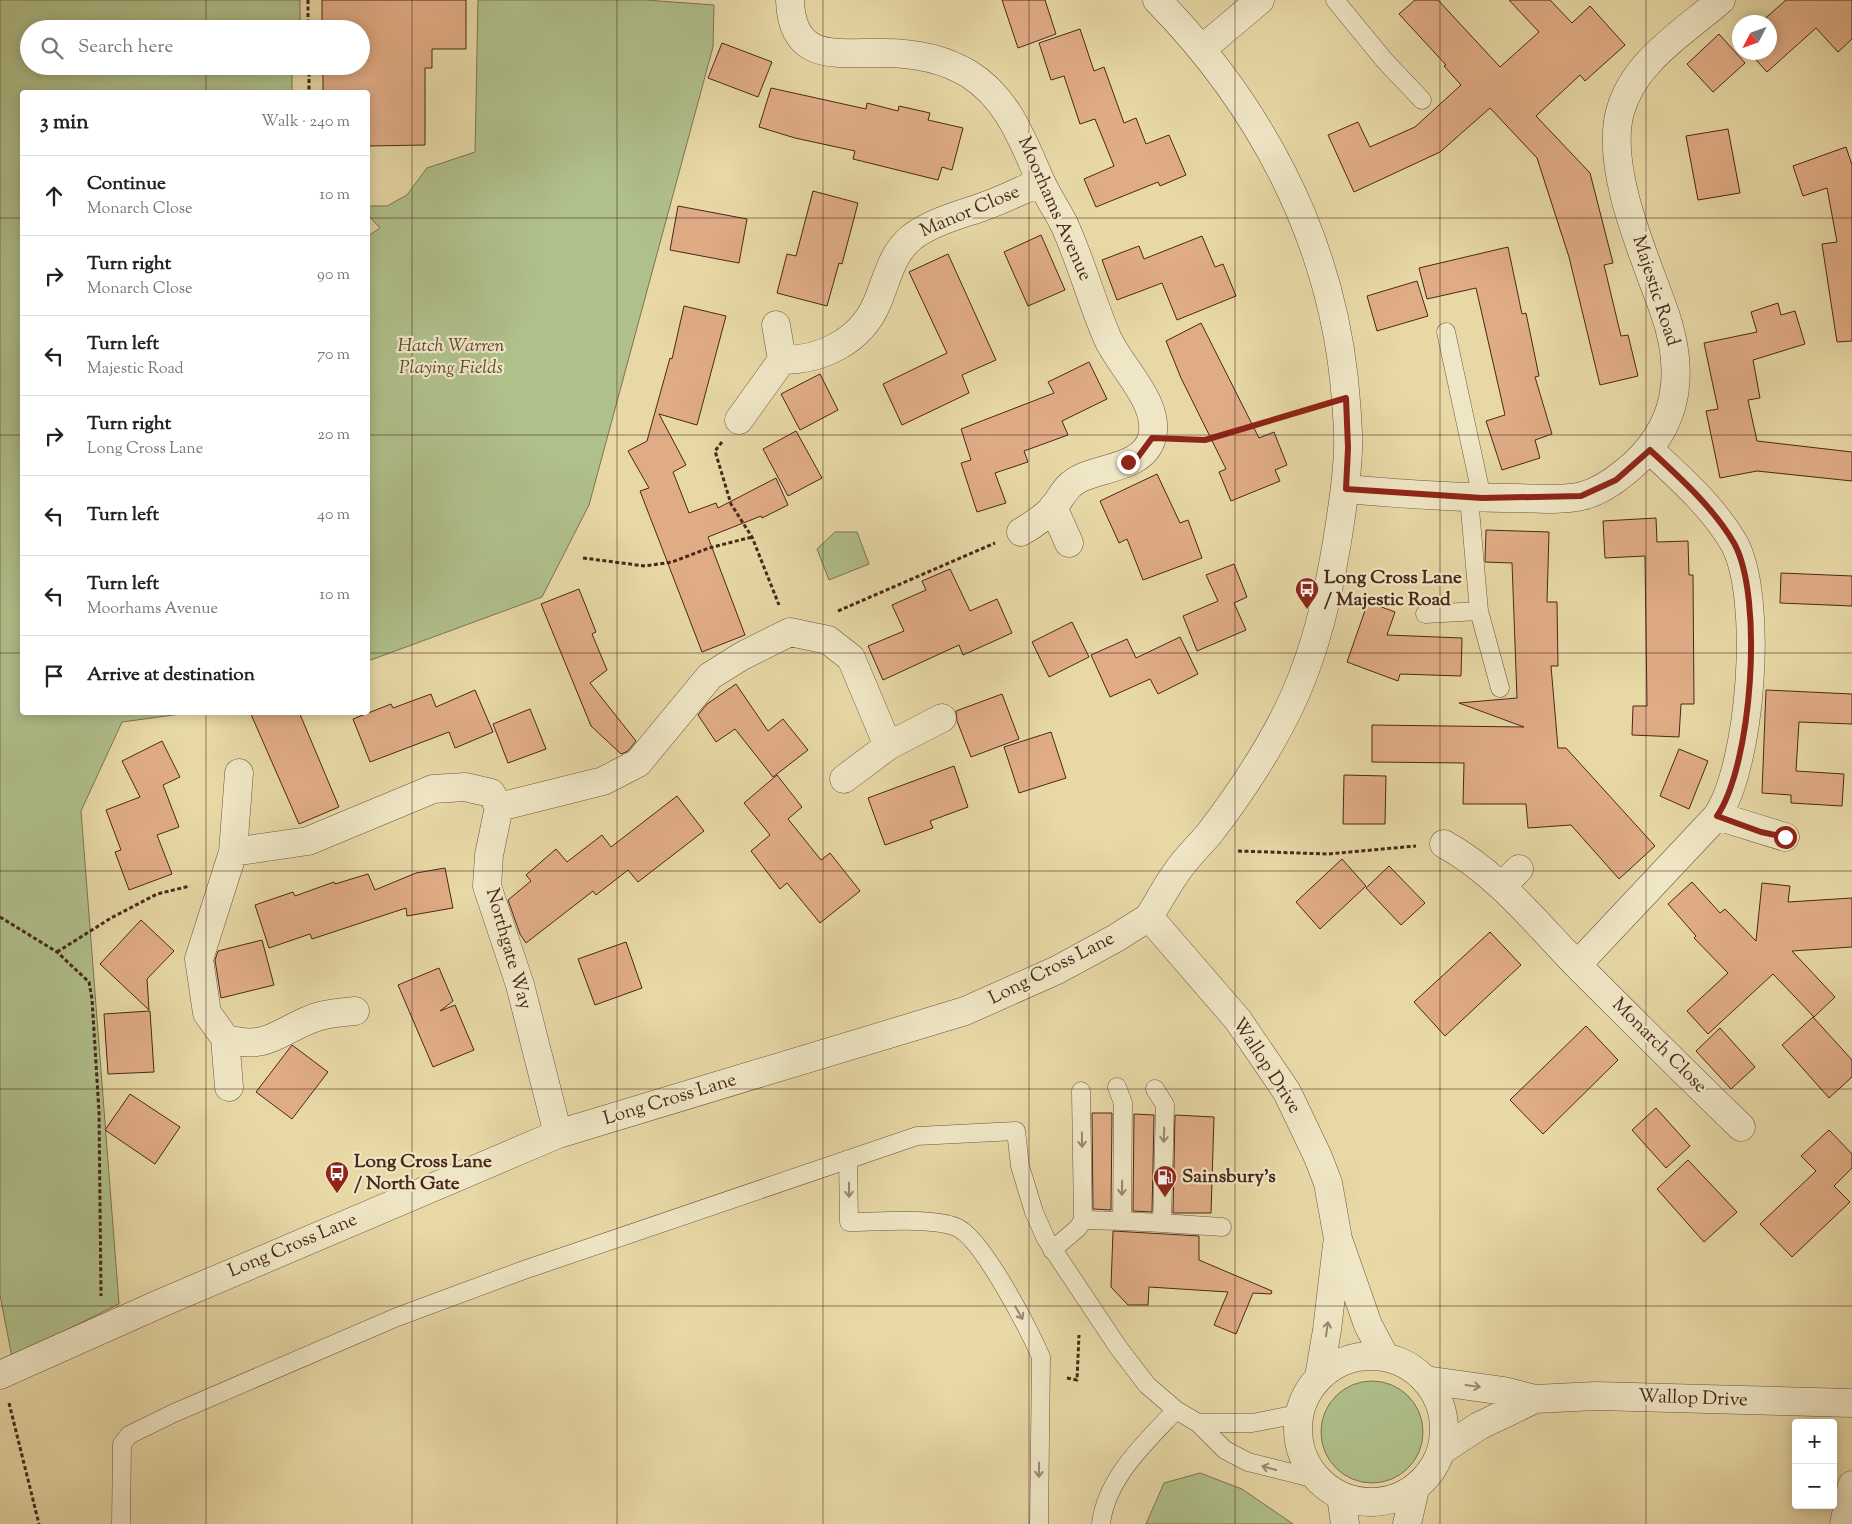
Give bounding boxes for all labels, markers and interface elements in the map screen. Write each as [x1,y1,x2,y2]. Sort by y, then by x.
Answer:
north arrow [1732,15,1777,60]
search box [20,20,370,75]
icon: search [38,34,66,62]
text: Search here [78,34,173,61]
text: 3 min [40,108,89,138]
text: Walk · 240 m [261,111,350,134]
street label: Moorhams Avenue [1010,132,1098,286]
text: Continue [87,171,166,198]
street label: Manor Close [916,179,1024,245]
icon: ahead [40,182,68,210]
text: 10 m [320,184,350,207]
text: Monarch Close [87,198,193,221]
street label: Majestic Road [1624,232,1686,350]
text: Turn right [87,251,171,278]
icon: right [40,262,68,290]
text: 90 m [317,264,350,287]
text: Monarch Close [87,278,193,301]
text: Turn left [87,331,159,358]
park label: Hatch Warren Playing Fields [397,333,505,382]
icon: left [40,342,68,370]
text: 70 m [317,344,350,367]
text: Majestic Road [87,358,184,381]
text: Turn right [87,411,171,438]
icon: right [40,422,68,450]
text: 20 m [317,424,350,447]
text: Long Cross Lane [87,438,203,461]
route end [1117,451,1140,474]
icon: left [40,502,68,530]
text: Turn left [87,502,159,529]
text: 40 m [317,504,350,527]
place label: Long Cross Lane / Majestic Road [1324,565,1462,614]
text: Turn left [87,571,159,598]
bus stop icon: Long Cross Lane / Majestic Road [1294,576,1320,610]
icon: left [40,582,68,610]
text: 10 m [320,584,350,607]
text: Moorhams Avenue [87,598,218,621]
icon: arrive [40,662,68,690]
text: Arrive at destination [87,662,255,689]
route start [1774,826,1797,849]
street label: Northgate Way [478,885,538,1013]
street label: Long Cross Lane [984,926,1120,1012]
street label: Monarch Close [1605,992,1713,1100]
street label: Wallop Drive [1225,1013,1307,1119]
street label: Long Cross Lane [600,1067,740,1133]
one-way arrow [1160,1126,1169,1142]
one-way arrow [1077,1132,1087,1148]
place label: Long Cross Lane / North Gate [354,1149,492,1198]
bus stop icon: Long Cross Lane / North Gate [324,1160,350,1194]
fuel station icon: Sainsbury's [1152,1164,1178,1198]
place label: Sainsbury's [1182,1164,1276,1191]
one-way arrow [1117,1179,1127,1195]
one-way arrow [844,1182,854,1198]
street label: Long Cross Lane [224,1207,362,1285]
one-way arrow [1015,1305,1025,1319]
one-way arrow [1322,1321,1332,1337]
one-way arrow [1465,1382,1481,1392]
street label: Wallop Drive [1638,1384,1748,1414]
map controls [1792,1419,1837,1509]
button: + [1792,1419,1837,1464]
one-way arrow [1035,1462,1044,1478]
one-way arrow [1261,1462,1277,1472]
button: − [1792,1464,1837,1509]

